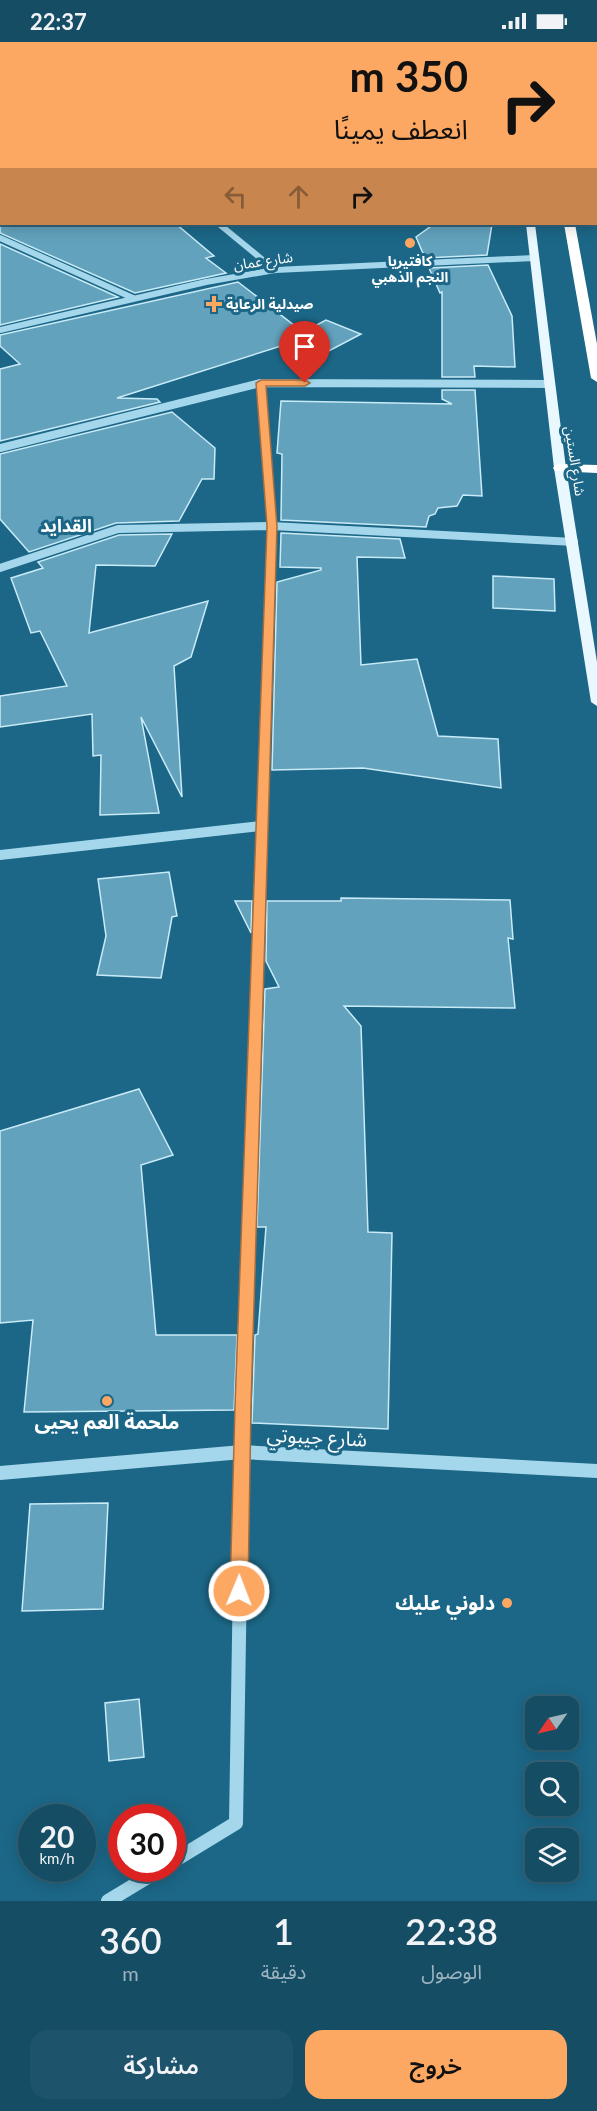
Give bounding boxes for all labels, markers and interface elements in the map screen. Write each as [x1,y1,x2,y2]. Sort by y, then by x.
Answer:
text: 22:37 [30,8,87,35]
text: 350 m [350,51,468,101]
icon: right [489,66,567,144]
text: انعطف يمينًا [334,112,468,145]
icon: left [219,180,252,213]
icon: ahead [282,180,315,213]
icon: right [345,180,378,213]
marker: كافتيريا النجم الذهبي [403,236,417,250]
street label: شارع عمان [232,248,294,276]
place label: كافتيريا النجم الذهبي [372,252,449,288]
place label: صيدلية الرعاية [226,295,314,313]
marker: صيدلية الرعاية [207,297,221,311]
pin [279,321,330,383]
icon: arrive [288,330,321,363]
street label: شارع الستين [559,425,589,498]
district label: القدايد [40,514,92,536]
marker: ملحمة العم يحيى [100,1394,114,1408]
place label: ملحمة العم يحيى [34,1409,180,1437]
street label: شارع جيبوتي [266,1421,368,1455]
position arrow [207,1559,271,1623]
place label: دلوني عليك [395,1590,495,1620]
marker: دلوني عليك [500,1596,514,1610]
north arrow [525,1696,579,1750]
map controls [525,1696,579,1882]
button: search [525,1762,579,1816]
speed limit sign: 30 [108,1804,186,1882]
text: 20 [40,1818,74,1854]
button: layers [525,1828,579,1882]
text: km/h [39,1849,75,1867]
text: 1 [273,1909,294,1953]
text: 22:38 [405,1909,498,1953]
text: 360 [99,1918,162,1962]
text: دقيقة [261,1959,306,1983]
text: الوصول [421,1959,482,1983]
text: m [122,1961,139,1985]
button: مشاركة [30,2030,293,2099]
button: خروج [305,2030,567,2099]

